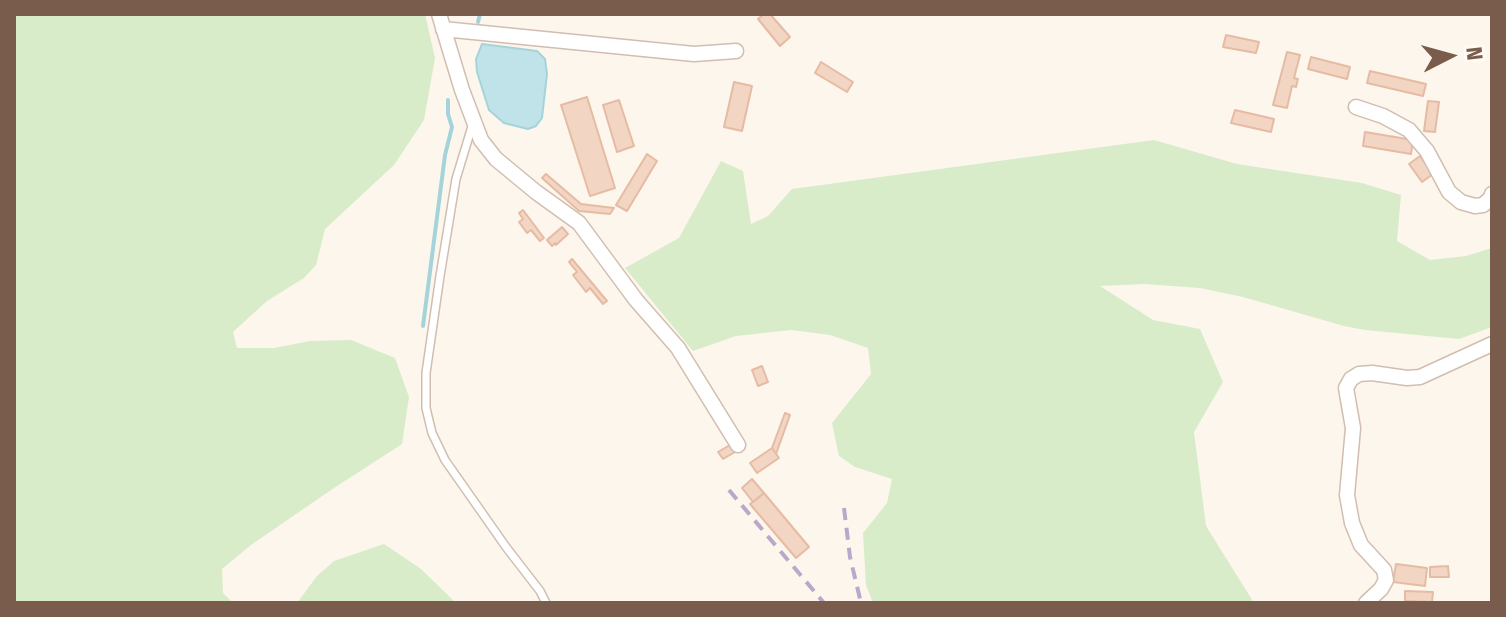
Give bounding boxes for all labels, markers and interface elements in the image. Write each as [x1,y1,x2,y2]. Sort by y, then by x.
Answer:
north arrow [1410,16,1490,96]
text: N [1460,45,1488,61]

